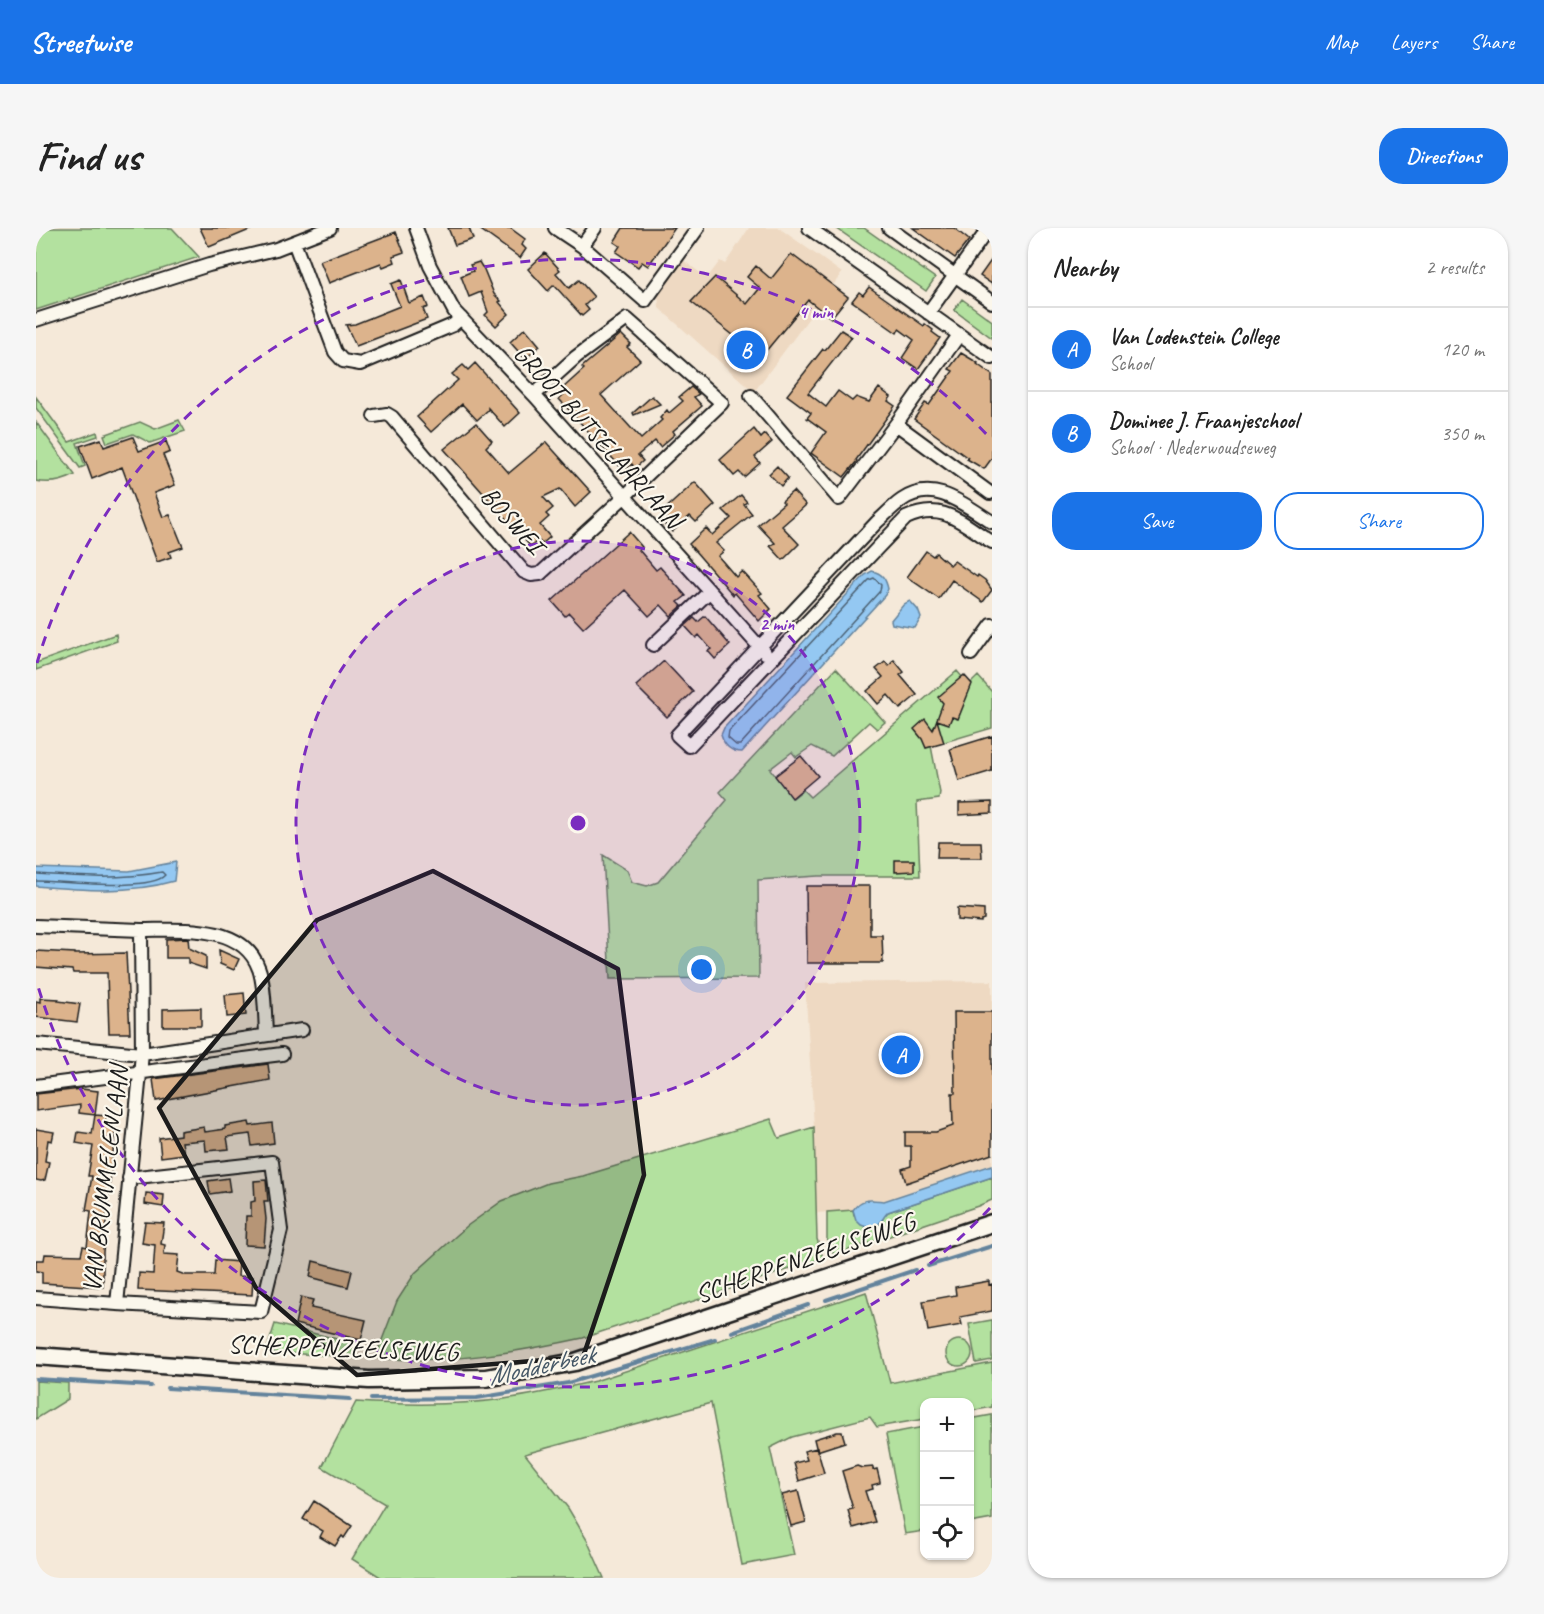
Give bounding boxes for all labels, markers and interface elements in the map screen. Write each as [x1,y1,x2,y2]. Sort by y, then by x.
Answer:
text: Streetwise [30,25,131,60]
text: Map [1325,29,1358,55]
text: Layers [1391,29,1437,55]
text: Share [1470,29,1514,55]
button: Directions [1379,128,1508,184]
text: Find us [36,130,141,183]
text: Nearby [1052,251,1117,284]
text: 2 results [1425,255,1484,280]
text: 4 min [799,301,834,323]
text: Van Lodenstein College [1109,323,1279,351]
pin: B [726,328,766,372]
street label: GROOT BUTSELAARLAAN [507,337,692,538]
text: A [1066,337,1077,362]
text: 120 m [1441,337,1484,362]
text: School [1109,351,1152,376]
text: Dominee J. Fraanjeschool [1109,407,1298,435]
text: B [1066,421,1077,446]
text: 350 m [1441,421,1484,446]
text: School · Nederwoudseweg [1109,435,1276,460]
street label: BOSWEI [473,479,555,565]
button: Save [1052,492,1262,550]
button: Share [1274,492,1484,550]
text: 2 min [760,613,795,635]
centre of rings [568,813,588,833]
your location [687,955,716,984]
pin: A [882,1032,920,1078]
street label: VAN BRUMMELENLAAN [75,1060,136,1294]
street label: SCHERPENZEELSEWEG [691,1204,922,1311]
street label: SCHERPENZEELSEWEG [227,1327,462,1369]
water label: Modderbeek [485,1336,601,1393]
map controls [920,1398,974,1560]
button: + [920,1398,974,1452]
button: − [920,1452,974,1506]
button: locate [920,1506,974,1560]

